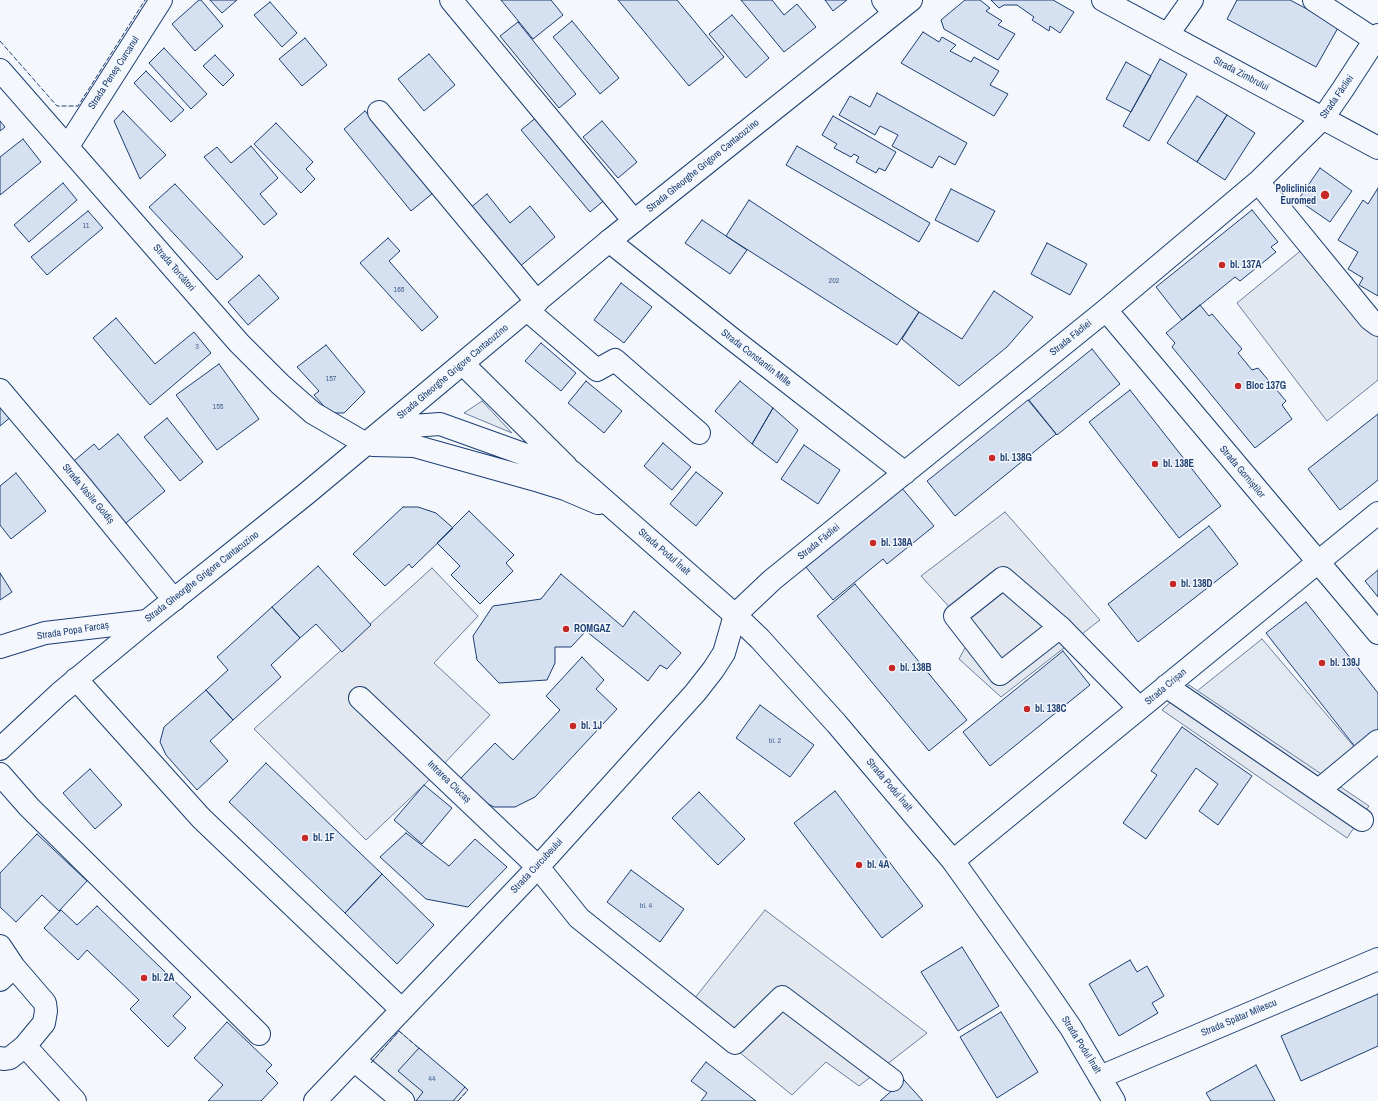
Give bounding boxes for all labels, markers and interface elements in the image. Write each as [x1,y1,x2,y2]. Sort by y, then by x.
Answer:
street label: Strada Peneș Curcanul [86,34,142,112]
street label: Strada Zimbrului [1211,54,1271,94]
street label: Strada Făcliei [1318,73,1356,121]
street label: Strada Gheorghe Grigore Cantacuzino [644,117,762,215]
place label: Policlinica Euromed [1275,183,1316,206]
marker: Policlinica Euromed [1319,189,1331,201]
house number: 11 [83,221,89,231]
street label: Strada Torcători [150,242,198,294]
place label: bl. 137A [1230,259,1261,271]
marker: bl. 137A [1217,260,1227,270]
house number: 202 [829,276,839,286]
house number: 165 [394,285,404,295]
street label: Strada Făcliei [1048,317,1094,359]
street label: Strada Gheorghe Grigore Cantacuzino [395,322,511,422]
street label: Strada Constantin Mille [719,327,793,389]
house number: 3 [195,342,199,352]
house number: 157 [326,374,336,384]
place label: Bloc 137G [1246,380,1286,392]
marker: Bloc 137G [1233,381,1243,391]
house number: 155 [213,402,223,412]
street label: Strada Gorniștilor [1217,443,1267,501]
place label: bl. 138G [1000,452,1032,464]
marker: bl. 138G [987,453,997,463]
place label: bl. 138E [1163,458,1194,470]
marker: bl. 138E [1150,459,1160,469]
street label: Strada Vasile Goldiș [59,462,117,526]
street label: Strada Făcliei [796,521,842,563]
street label: Strada Podul Înalt [635,526,693,578]
street label: Strada Gheorghe Grigore Cantacuzino [143,529,261,625]
place label: bl. 138A [881,537,912,549]
marker: bl. 138A [868,538,878,548]
place label: bl. 138D [1181,578,1212,590]
marker: bl. 138D [1168,579,1178,589]
street label: Strada Popa Farcaș [36,619,110,643]
place label: ROMGAZ [574,623,610,635]
marker: ROMGAZ [561,624,571,634]
place label: bl. 139J [1330,657,1360,669]
marker: bl. 139J [1317,658,1327,668]
place label: bl. 138B [900,662,931,674]
marker: bl. 138B [887,663,897,673]
street label: Strada Crișan [1143,666,1189,708]
place label: bl. 138C [1035,703,1066,715]
marker: bl. 138C [1022,704,1032,714]
place label: bl. 1J [581,720,602,732]
marker: bl. 1J [568,721,578,731]
house number: bl. 2 [769,736,781,746]
street label: Strada Podul Înalt [863,756,915,814]
street label: Intrarea Ciucaș [425,758,473,806]
place label: bl. 1F [313,832,334,844]
marker: bl. 1F [300,833,310,843]
street label: Strada Curcubeului [509,836,565,896]
place label: bl. 4A [867,859,889,871]
marker: bl. 4A [854,860,864,870]
house number: bl. 4 [640,901,652,911]
place label: bl. 2A [152,972,174,984]
marker: bl. 2A [139,973,149,983]
street label: Strada Spătar Milescu [1199,997,1279,1039]
street label: Strada Podul Înalt [1059,1014,1103,1076]
house number: 44 [428,1074,436,1084]

